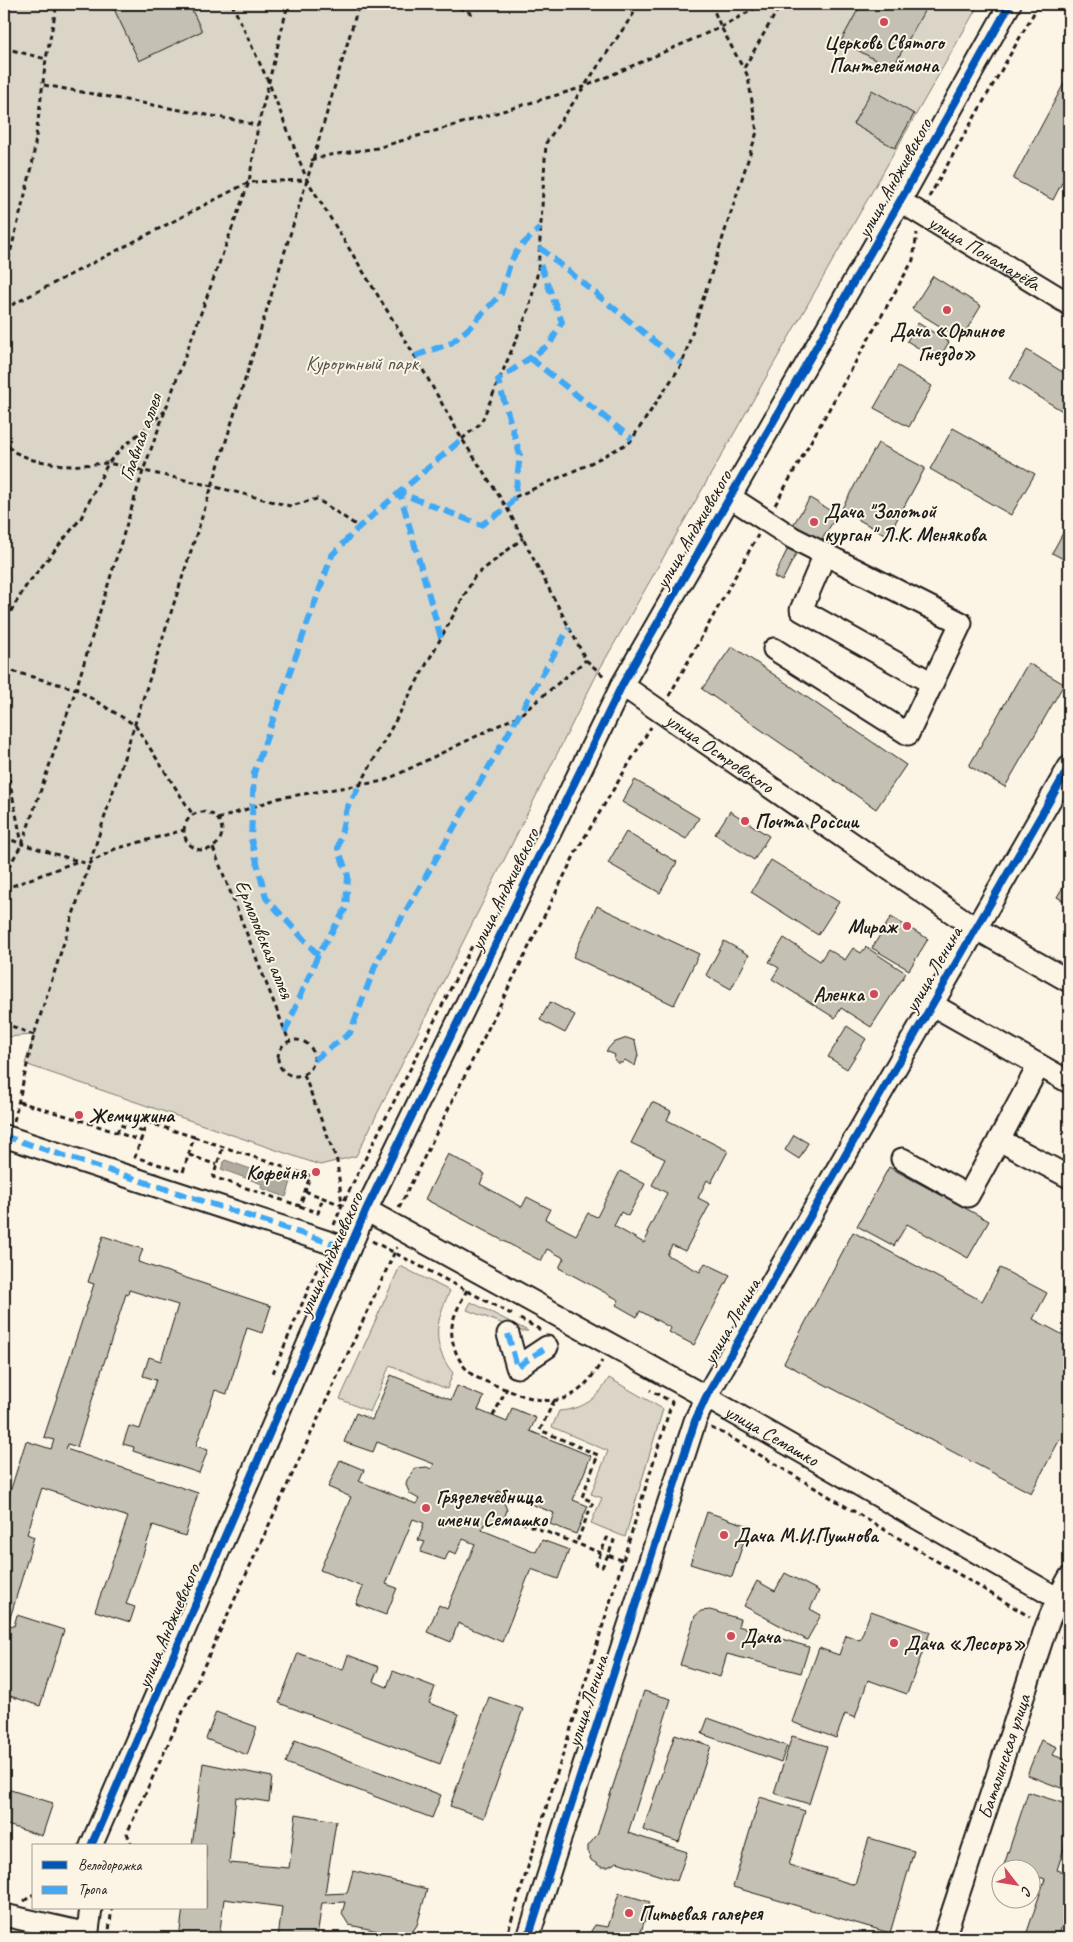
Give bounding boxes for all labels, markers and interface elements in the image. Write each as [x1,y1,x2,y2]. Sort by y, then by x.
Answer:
marker: Церковь Святого Пантелеймона [878,16,890,28]
place label: Церковь Святого Пантелеймона [824,30,946,78]
street label: улица Анджиевского [851,113,938,243]
street label: улица Понамарёва [923,209,1046,297]
marker: Дача «Орлиное Гнездо» [941,304,953,316]
place label: Дача «Орлиное Гнездо» [890,318,1005,367]
park label: Курортный парк [306,351,420,376]
street label: Главная аллея [113,388,168,484]
street label: улица Анджиевского [649,465,738,594]
place label: Дача "Золотой курган" Л.К. Менякова [824,499,988,547]
marker: Дача "Золотой курган" Л.К. Менякова [808,516,820,528]
street label: улица Островского [660,706,779,799]
place label: Почта России [755,809,860,834]
marker: Почта России [739,815,751,827]
street label: улица Анджиевского [464,823,545,955]
street label: Ермоловская аллея [229,876,300,1003]
place label: Мираж [848,914,899,939]
street label: улица Ленина [898,920,969,1018]
marker: Мираж [901,920,913,932]
place label: Аленка [813,982,865,1007]
marker: Аленка [868,988,880,1000]
place label: Жемчужина [89,1103,176,1129]
marker: Жемчужина [73,1109,85,1121]
place label: Кофейня [246,1160,308,1185]
marker: Кофейня [310,1166,322,1178]
street label: улица Анджиевского [292,1188,369,1321]
street label: улица Ленина [696,1272,767,1370]
street label: улица Семашко [719,1398,824,1472]
place label: Грязелечебница имени Семашко [436,1484,549,1532]
marker: Грязелечебница имени Семашко [420,1502,432,1514]
place label: Дача М.И.Пушнова [734,1523,880,1548]
marker: Дача М.И.Пушнова [718,1529,730,1541]
street label: улица Анджиевского [131,1559,206,1693]
place label: Дача [741,1624,782,1649]
marker: Дача [725,1630,737,1642]
place label: Дача «Лесоръ» [904,1631,1026,1656]
marker: Дача «Лесоръ» [888,1637,900,1649]
street label: улица Ленина [561,1650,615,1751]
street label: Баталинская улица [972,1689,1037,1822]
legend [32,1844,208,1910]
text: Велодорожка [78,1856,142,1875]
north arrow [990,1860,1040,1910]
text: Тропа [78,1880,107,1899]
text: С [1017,1883,1036,1900]
place label: Питьевая галерея [639,1901,764,1926]
marker: Питьевая галерея [623,1907,635,1919]

